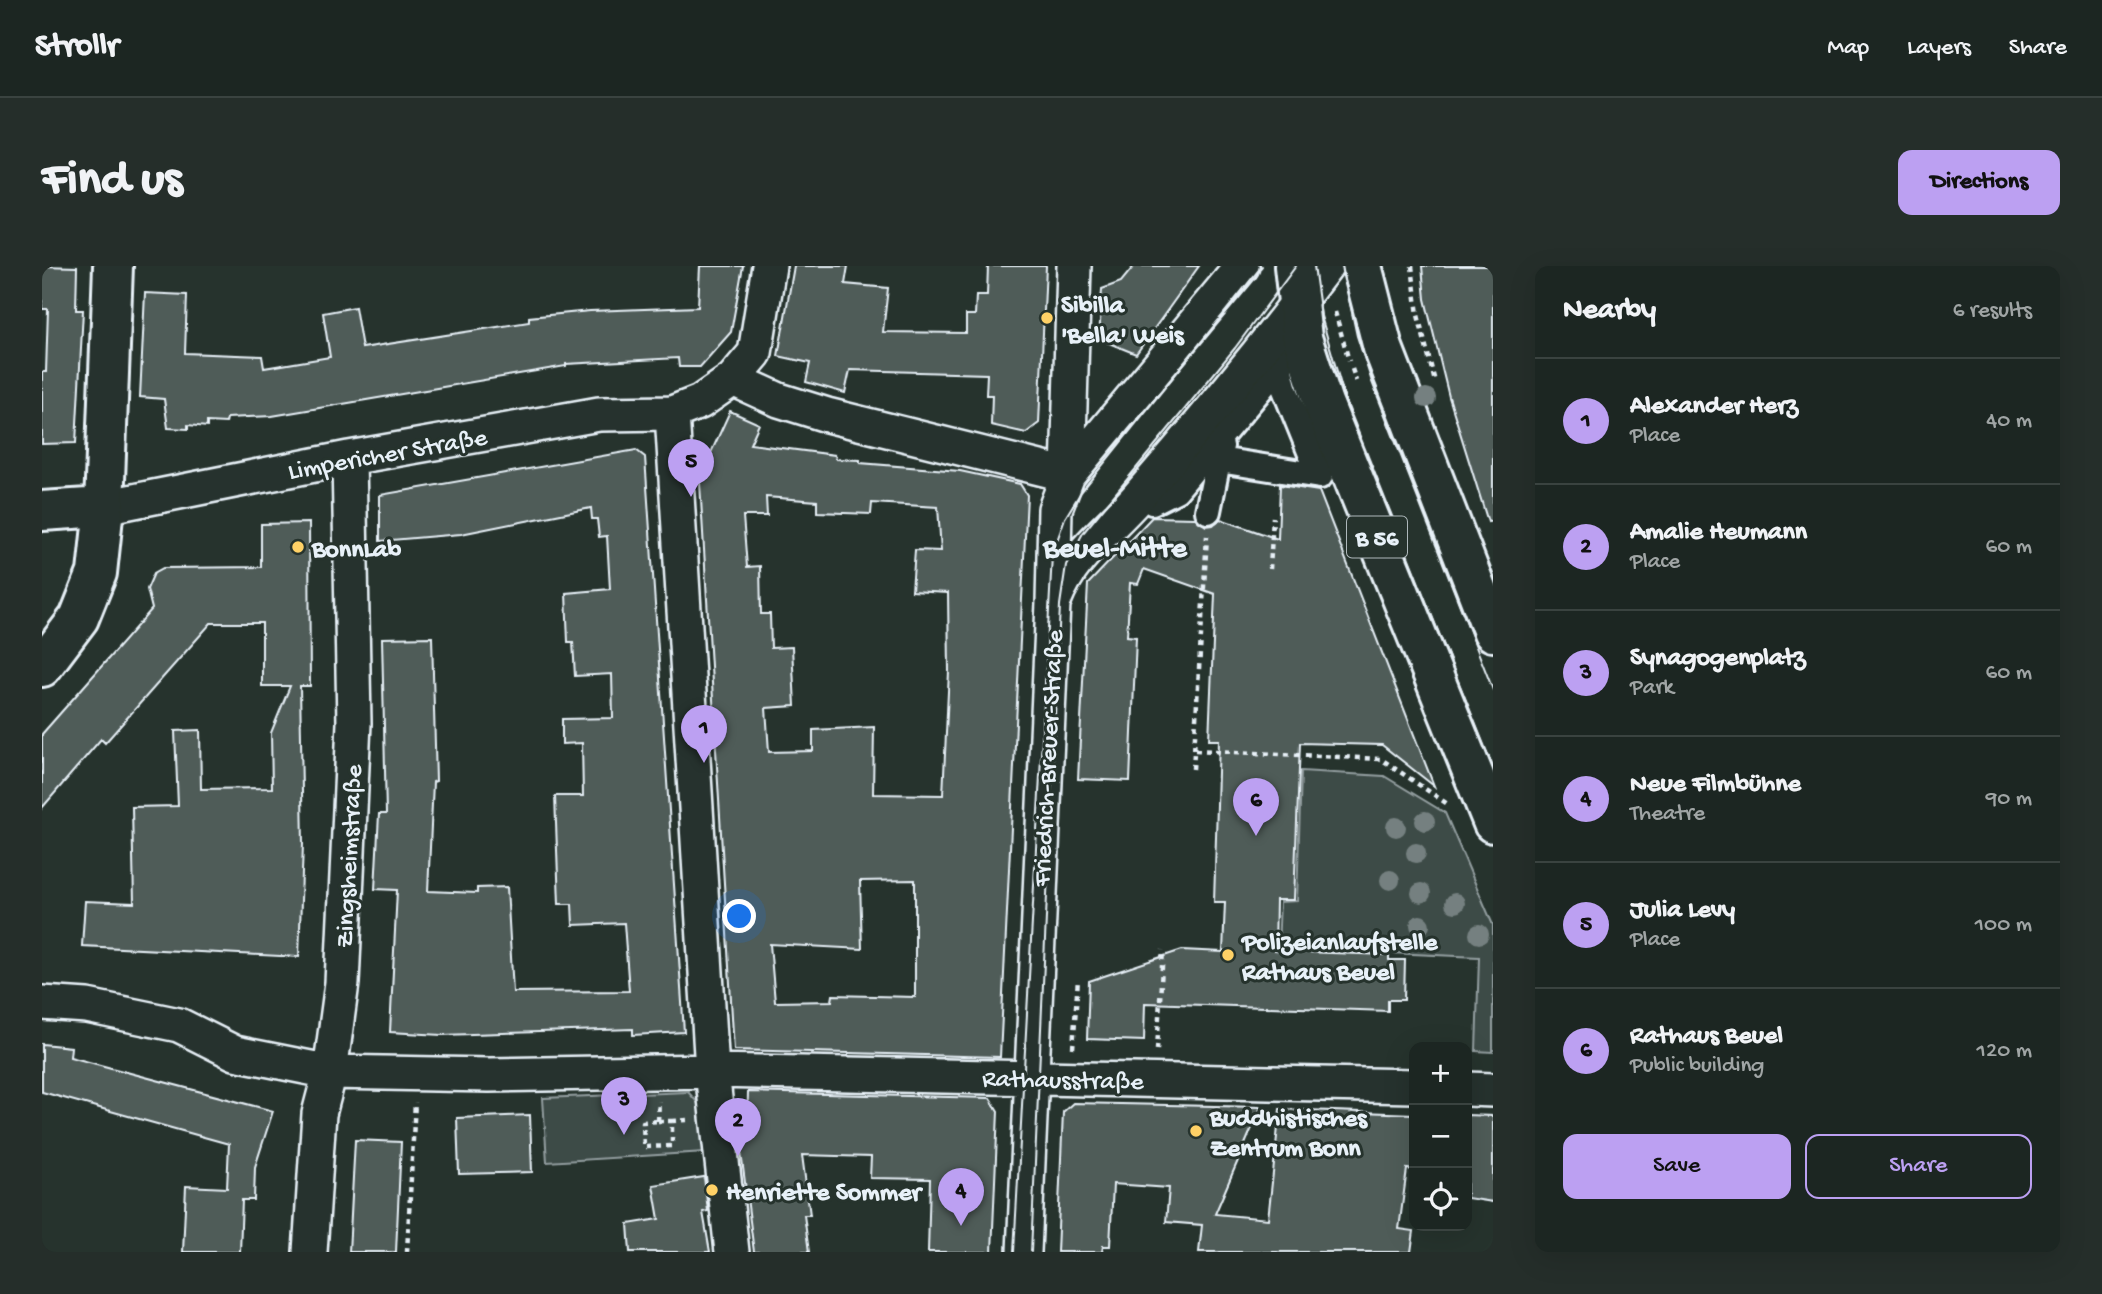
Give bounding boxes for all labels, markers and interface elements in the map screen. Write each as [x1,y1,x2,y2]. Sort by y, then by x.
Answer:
text: Strollr [35,29,119,67]
text: Map [1827,34,1869,63]
text: Layers [1907,34,1971,63]
text: Share [2009,34,2067,63]
button: Directions [1898,150,2060,215]
text: Find us [42,153,182,211]
place label: Sibilla 'Bella' Weis [1061,292,1185,353]
text: Nearby [1563,294,1656,329]
text: 6 results [1953,298,2032,325]
marker: Sibilla 'Bella' Weis [1039,310,1055,326]
text: Alexander Herz [1630,392,1798,423]
text: 1 [1581,408,1591,435]
text: 40 m [1986,408,2032,435]
text: Place [1630,423,1680,450]
street label: Limpericher Straße [286,424,490,489]
pin: 5 [668,439,714,497]
road number: B 56 [1347,516,1407,558]
text: Amalie Heumann [1630,518,1807,549]
district label: Beuel-Mitte [1042,533,1188,568]
text: 2 [1580,534,1592,561]
text: 60 m [1986,534,2032,561]
place label: BonnLab [311,536,401,567]
marker: BonnLab [290,539,306,555]
text: Place [1630,549,1680,576]
street label: Friedrich-Breuer-Straße [1028,628,1073,888]
text: Synagogenplatz [1630,644,1806,675]
text: 3 [1580,660,1592,687]
text: 60 m [1986,660,2032,687]
text: Park [1630,675,1674,702]
pin: 1 [681,705,727,763]
street label: Zingsheimstraße [331,763,372,949]
text: Neue Filmbühne [1630,770,1801,801]
pin: 6 [1233,778,1279,836]
text: 4 [1581,786,1591,813]
text: 90 m [1986,786,2032,813]
text: Theatre [1630,801,1705,828]
text: Julia Levy [1630,896,1735,927]
your location [722,899,756,933]
text: 5 [1580,912,1592,939]
text: 100 m [1975,912,2032,939]
text: Place [1630,927,1680,954]
place label: Polizeianlaufstelle Rathaus Beuel [1240,929,1439,990]
marker: Polizeianlaufstelle Rathaus Beuel [1220,947,1236,963]
text: Rathaus Beuel [1630,1022,1783,1053]
text: 6 [1580,1038,1592,1065]
text: 120 m [1977,1038,2032,1065]
map controls [1409,1042,1472,1231]
button: + [1409,1042,1472,1105]
text: Public building [1630,1053,1764,1080]
street label: Rathausstraße [982,1066,1145,1099]
pin: 3 [601,1077,647,1135]
pin: 2 [715,1098,761,1156]
place label: Buddhistisches Zentrum Bonn [1209,1105,1368,1166]
button: − [1409,1105,1472,1168]
marker: Buddhistisches Zentrum Bonn [1188,1123,1204,1139]
button: Save [1563,1134,1791,1199]
button: Share [1805,1134,2032,1199]
pin: 4 [938,1168,984,1226]
button: locate [1409,1168,1472,1231]
place label: Henriette Sommer [726,1179,924,1210]
marker: Henriette Sommer [704,1182,720,1198]

